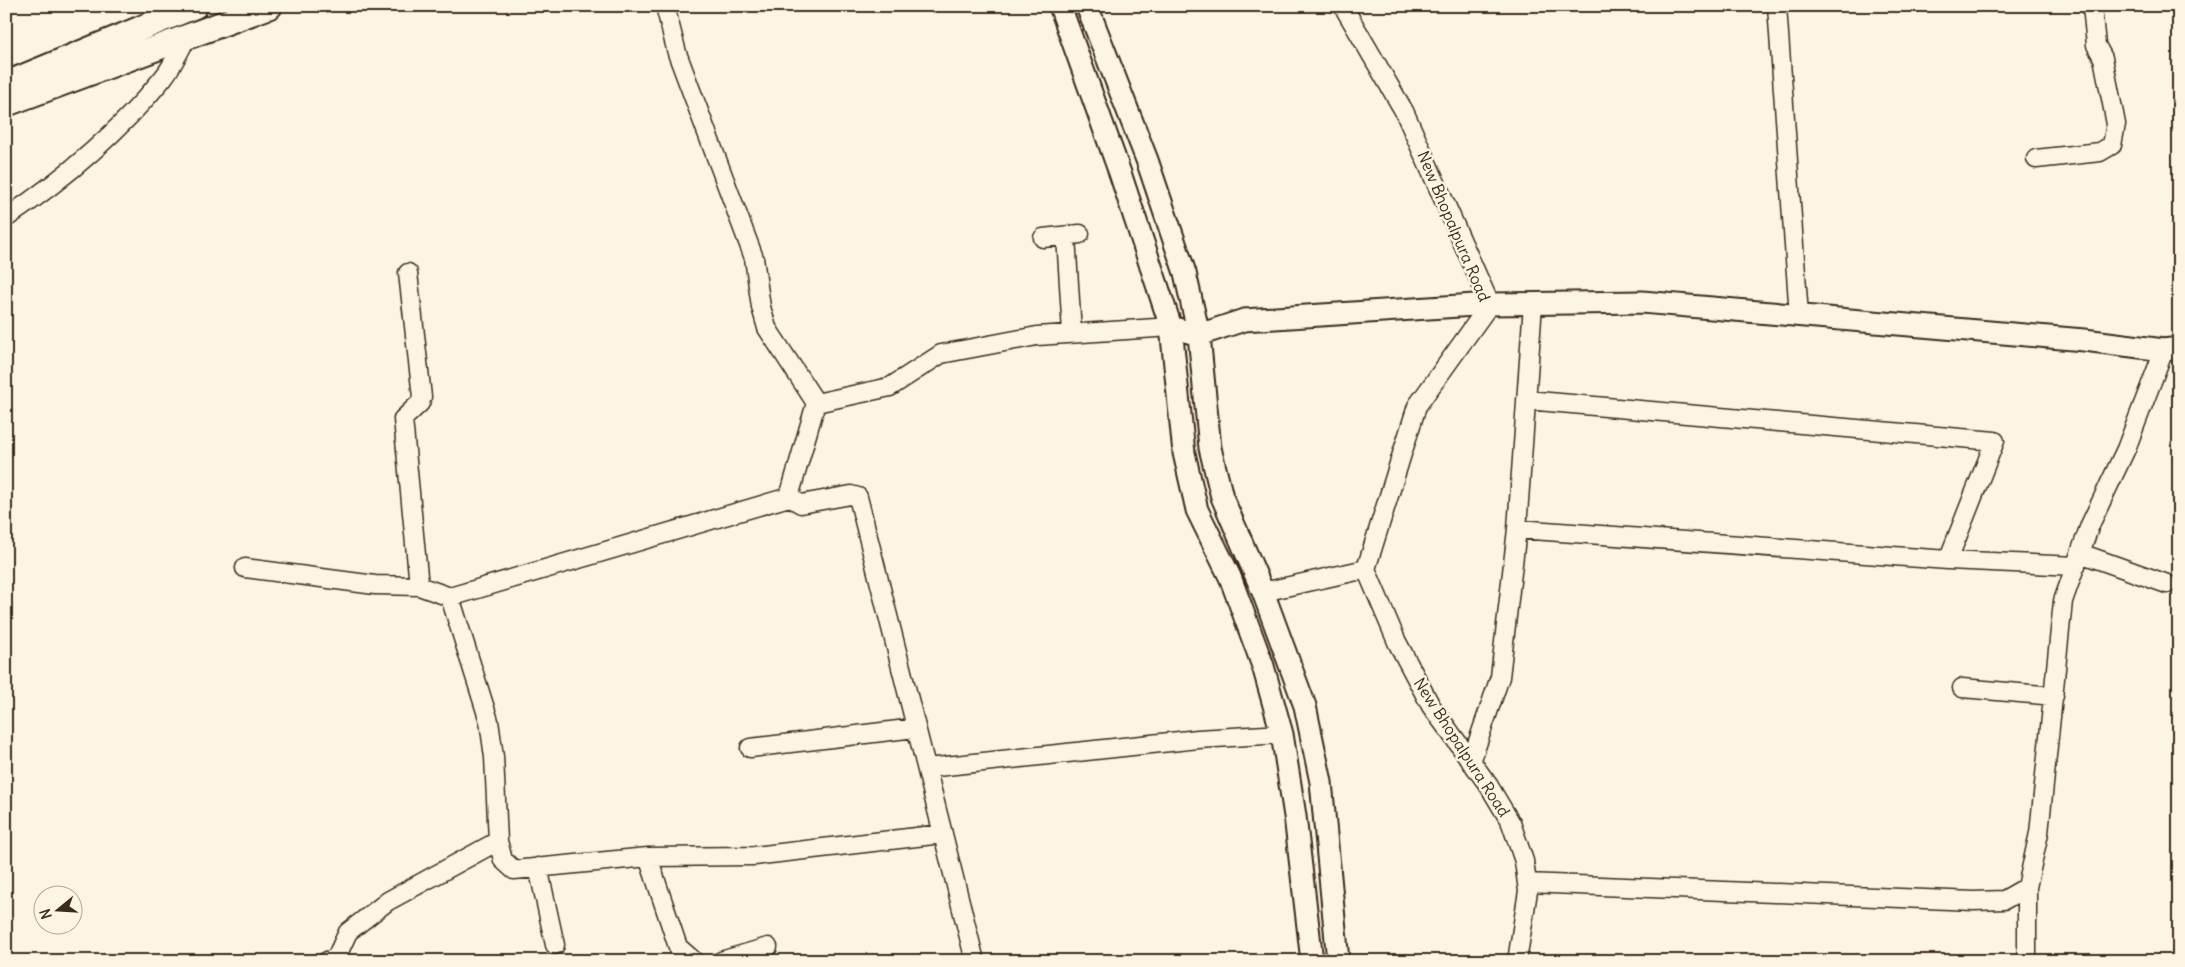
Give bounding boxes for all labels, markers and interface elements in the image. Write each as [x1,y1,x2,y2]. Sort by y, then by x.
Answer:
street label: New Bhopalpura Road [1413,148,1495,304]
street label: New Bhopalpura Road [1410,674,1514,820]
north arrow [32,884,82,934]
text: N [36,907,56,921]

